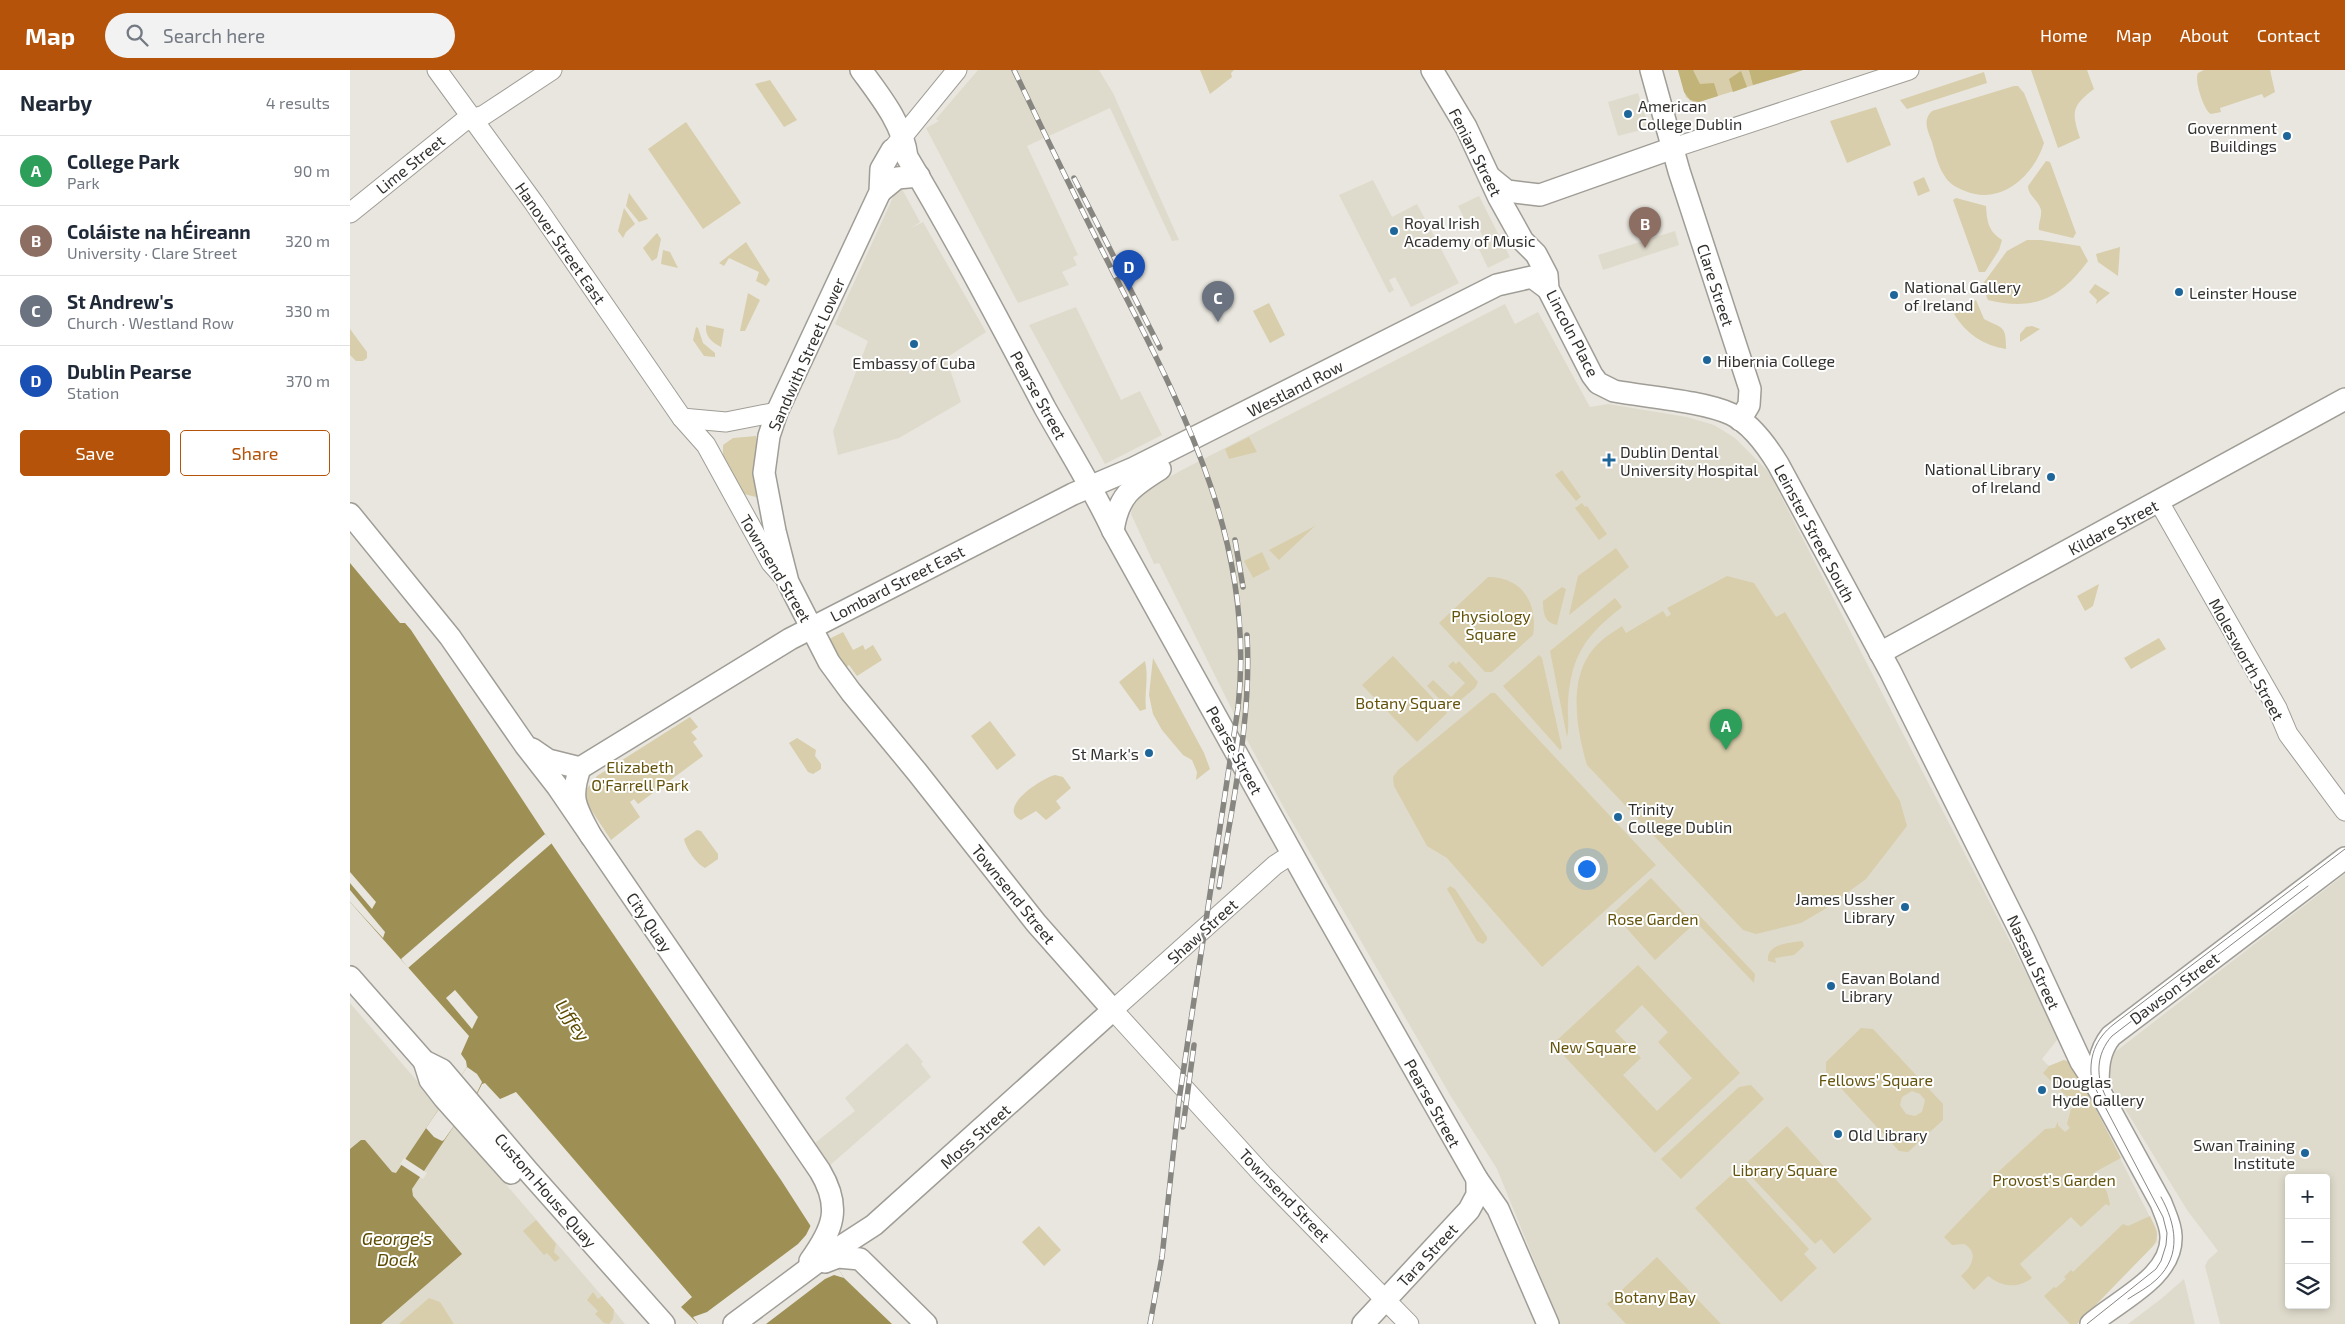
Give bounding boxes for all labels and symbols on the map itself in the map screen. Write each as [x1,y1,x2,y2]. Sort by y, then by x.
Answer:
place label: American College Dublin [1638,96,1742,133]
street label: Fenian Street [1446,105,1506,199]
marker: American College Dublin [1622,108,1634,120]
place label: Government Buildings [2187,118,2277,155]
marker: Government Buildings [2281,130,2293,142]
street label: Lime Street [372,131,448,197]
street label: Hanover Street East [512,178,610,308]
pin: B [1629,207,1661,248]
place label: Royal Irish Academy of Music [1404,213,1536,250]
marker: Royal Irish Academy of Music [1388,225,1400,237]
street label: Clare Street [1694,241,1738,329]
pin: D [1113,250,1145,291]
street label: Sandwith Street Lower [764,274,849,434]
place label: National Gallery of Ireland [1904,277,2022,314]
pin: C [1202,281,1234,322]
place label: Leinster House [2189,283,2297,302]
street label: Lincoln Place [1543,286,1603,380]
marker: Leinster House [2173,286,2185,298]
marker: National Gallery of Ireland [1888,289,1900,301]
marker: Embassy of Cuba [908,338,920,350]
street label: Pearse Street [1007,348,1071,442]
place label: Hibernia College [1717,351,1835,370]
place label: Embassy of Cuba [852,353,976,372]
marker: Hibernia College [1701,354,1713,366]
street label: Westland Row [1244,356,1346,420]
place label: Dublin Dental University Hospital [1620,442,1758,479]
marker: Dublin Dental University Hospital [1602,453,1616,467]
place label: National Library of Ireland [1924,459,2042,496]
street label: Leinster Street South [1771,461,1859,605]
marker: National Library of Ireland [2045,471,2057,483]
street label: Kildare Street [2065,495,2161,559]
street label: Townsend Street [736,511,816,625]
street label: Lombard Street East [827,541,967,625]
street label: Molesworth Street [2206,595,2288,723]
park label: Physiology Square [1451,606,1531,643]
park label: Botany Square [1355,693,1461,712]
street label: Pearse Street [1203,703,1267,797]
pin: A [1710,709,1742,750]
place label: St Mark's [1072,744,1139,763]
marker: St Mark's [1143,747,1155,759]
park label: Elizabeth O'Farrell Park [591,757,689,794]
place label: Trinity College Dublin [1628,799,1732,836]
marker: Trinity College Dublin [1612,811,1624,823]
street label: Townsend Street [968,841,1060,947]
your location [1574,856,1600,882]
street label: City Quay [622,889,677,956]
place label: James Ussher Library [1795,889,1896,926]
street label: Shaw Street [1163,895,1241,967]
marker: James Ussher Library [1899,901,1911,913]
park label: Rose Garden [1607,909,1699,928]
street label: Nassau Street [2004,912,2064,1012]
street label: Dawson Street [2125,948,2223,1028]
place label: Eavan Boland Library [1841,968,1940,1005]
marker: Eavan Boland Library [1825,980,1837,992]
water label: Liffey [551,995,595,1045]
park label: New Square [1549,1037,1637,1056]
street label: Pearse Street [1401,1056,1465,1150]
park label: Fellows' Square [1819,1070,1933,1089]
place label: Douglas Hyde Gallery [2052,1072,2145,1109]
marker: Douglas Hyde Gallery [2036,1084,2048,1096]
street label: Moss Street [936,1100,1014,1172]
place label: Old Library [1848,1125,1928,1144]
marker: Old Library [1832,1128,1844,1140]
street label: Custom House Quay [490,1129,601,1252]
place label: Swan Training Institute [2193,1135,2295,1172]
street label: Townsend Street [1236,1144,1334,1246]
marker: Swan Training Institute [2299,1147,2311,1159]
park label: Library Square [1732,1160,1838,1179]
park label: Provost's Garden [1992,1170,2116,1189]
street label: Tara Street [1393,1219,1461,1291]
water label: George's Dock [362,1227,432,1270]
park label: Botany Bay [1614,1287,1697,1306]

